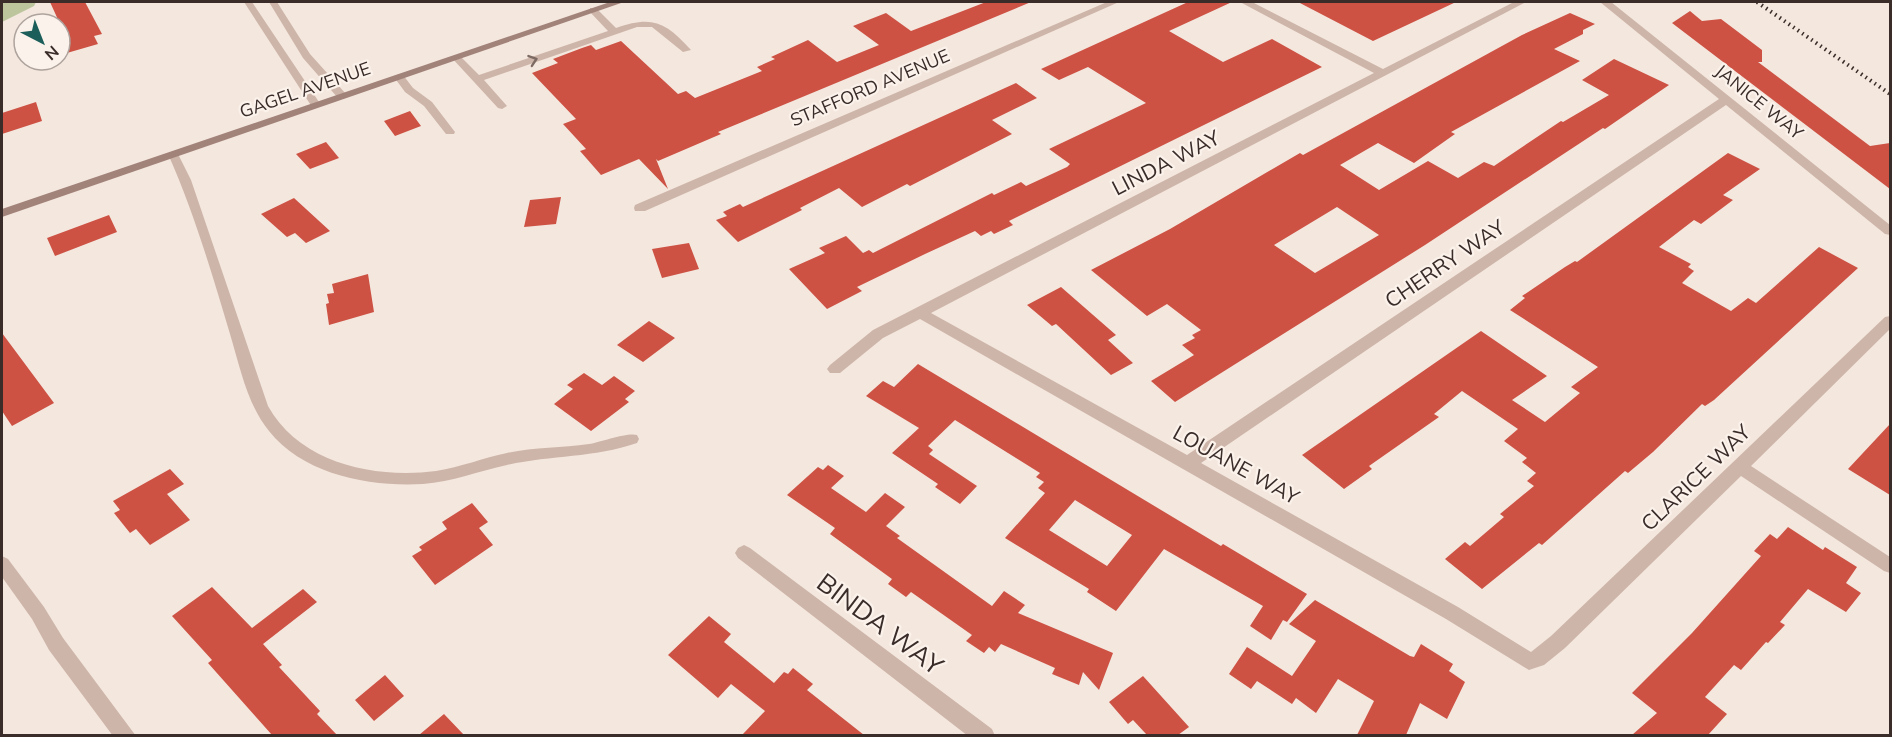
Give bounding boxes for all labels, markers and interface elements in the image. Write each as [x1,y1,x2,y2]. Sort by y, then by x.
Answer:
north arrow [12,12,72,72]
text: N [41,42,63,65]
street label: STAFFORD AVENUE [787,44,953,131]
one-way arrow [527,55,538,68]
street label: GAGEL AVENUE [236,56,373,123]
street label: JANICE WAY [1711,59,1809,145]
street label: LINDA WAY [1107,124,1224,200]
street label: CHERRY WAY [1380,213,1510,313]
street label: CLARICE WAY [1635,418,1756,536]
street label: LOUANE WAY [1169,419,1304,510]
street label: BINDA WAY [811,565,951,683]

